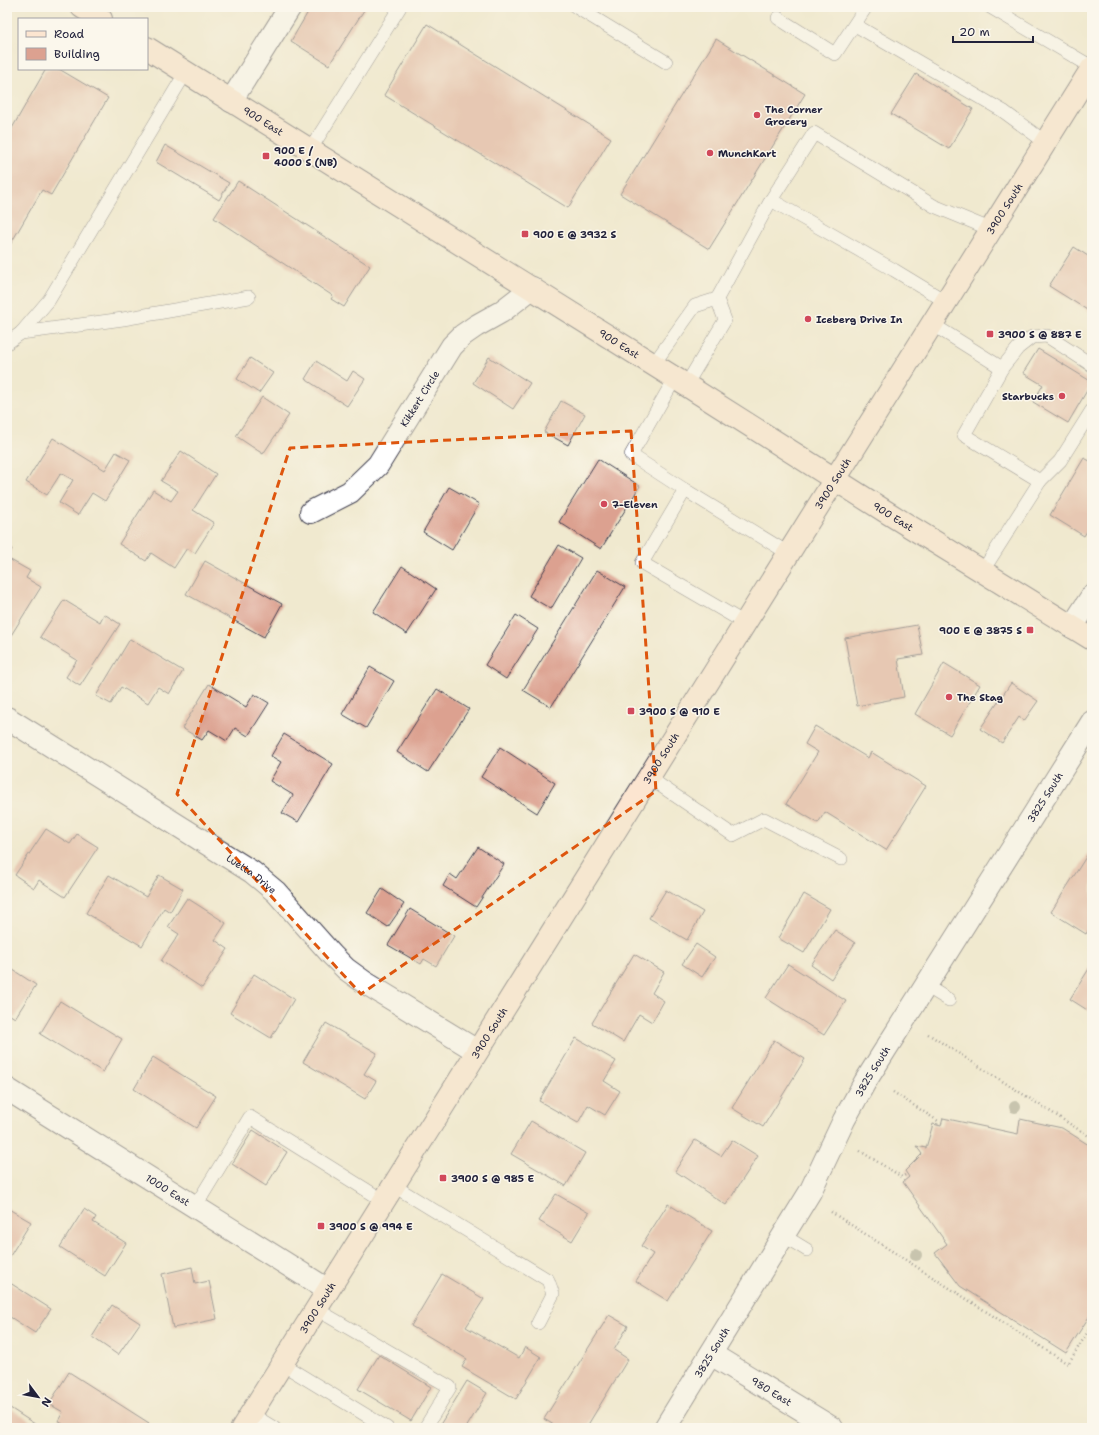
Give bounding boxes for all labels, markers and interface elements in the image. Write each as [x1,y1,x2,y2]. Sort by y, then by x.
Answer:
legend [18,18,148,70]
scale bar [953,18,1033,44]
text: 20 m [959,24,990,40]
text: Road [54,26,85,42]
text: Building [54,46,100,62]
street label: 900 East [240,103,286,139]
place label: The Corner Grocery [765,103,823,128]
marker: The Corner Grocery [752,110,762,120]
place label: 900 E / 4000 S (NB) [274,144,338,169]
place label: MunchKart [718,147,777,160]
marker: MunchKart [705,148,715,158]
marker: 900 E / 4000 S (NB) [261,151,271,161]
street label: 3900 South [984,181,1026,237]
place label: 900 E @ 3932 S [533,228,617,241]
marker: 900 E @ 3932 S [520,229,530,239]
place label: Iceberg Drive In [816,313,903,326]
marker: Iceberg Drive In [803,314,813,324]
street label: 900 East [596,326,642,361]
place label: 3900 S @ 887 E [998,328,1082,341]
marker: 3900 S @ 887 E [985,329,995,339]
street label: Kikkert Circle [397,368,442,429]
place label: Starbucks [1002,390,1054,403]
marker: Starbucks [1057,391,1067,401]
street label: 3900 South [812,455,854,512]
place label: 7-Eleven [612,498,658,511]
marker: 7-Eleven [599,499,609,509]
street label: 900 East [870,499,916,534]
place label: 900 E @ 3875 S [939,624,1022,637]
marker: 900 E @ 3875 S [1025,625,1035,635]
place label: The Stag [957,691,1003,704]
marker: The Stag [944,692,954,702]
place label: 3900 S @ 910 E [639,705,720,718]
marker: 3900 S @ 910 E [626,706,636,716]
street label: 3900 South [640,730,682,787]
street label: 3825 South [1024,770,1066,825]
street label: Luetta Drive [224,852,279,897]
street label: 3900 South [468,1005,510,1061]
street label: 3825 South [852,1044,893,1099]
street label: 1000 East [143,1172,192,1209]
place label: 3900 S @ 985 E [451,1172,534,1185]
marker: 3900 S @ 985 E [438,1173,448,1183]
place label: 3900 S @ 994 E [329,1220,413,1233]
marker: 3900 S @ 994 E [316,1221,326,1231]
street label: 3900 South [297,1280,339,1336]
street label: 3825 South [691,1325,733,1380]
street label: 980 East [749,1374,794,1409]
north arrow [18,1377,58,1417]
text: N [37,1394,55,1410]

